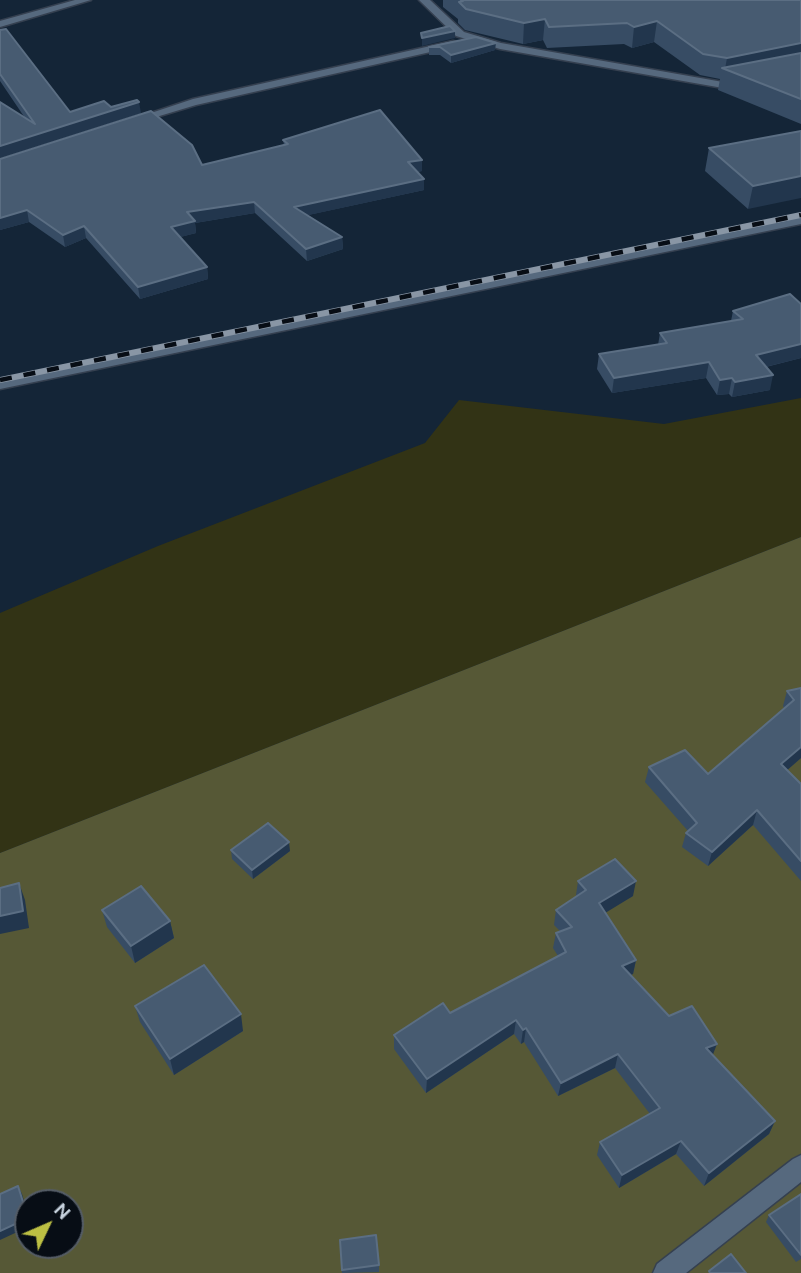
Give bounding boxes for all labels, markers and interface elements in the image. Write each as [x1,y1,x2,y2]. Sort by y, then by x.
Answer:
north arrow [14,1189,84,1259]
text: N [50,1198,76,1224]

